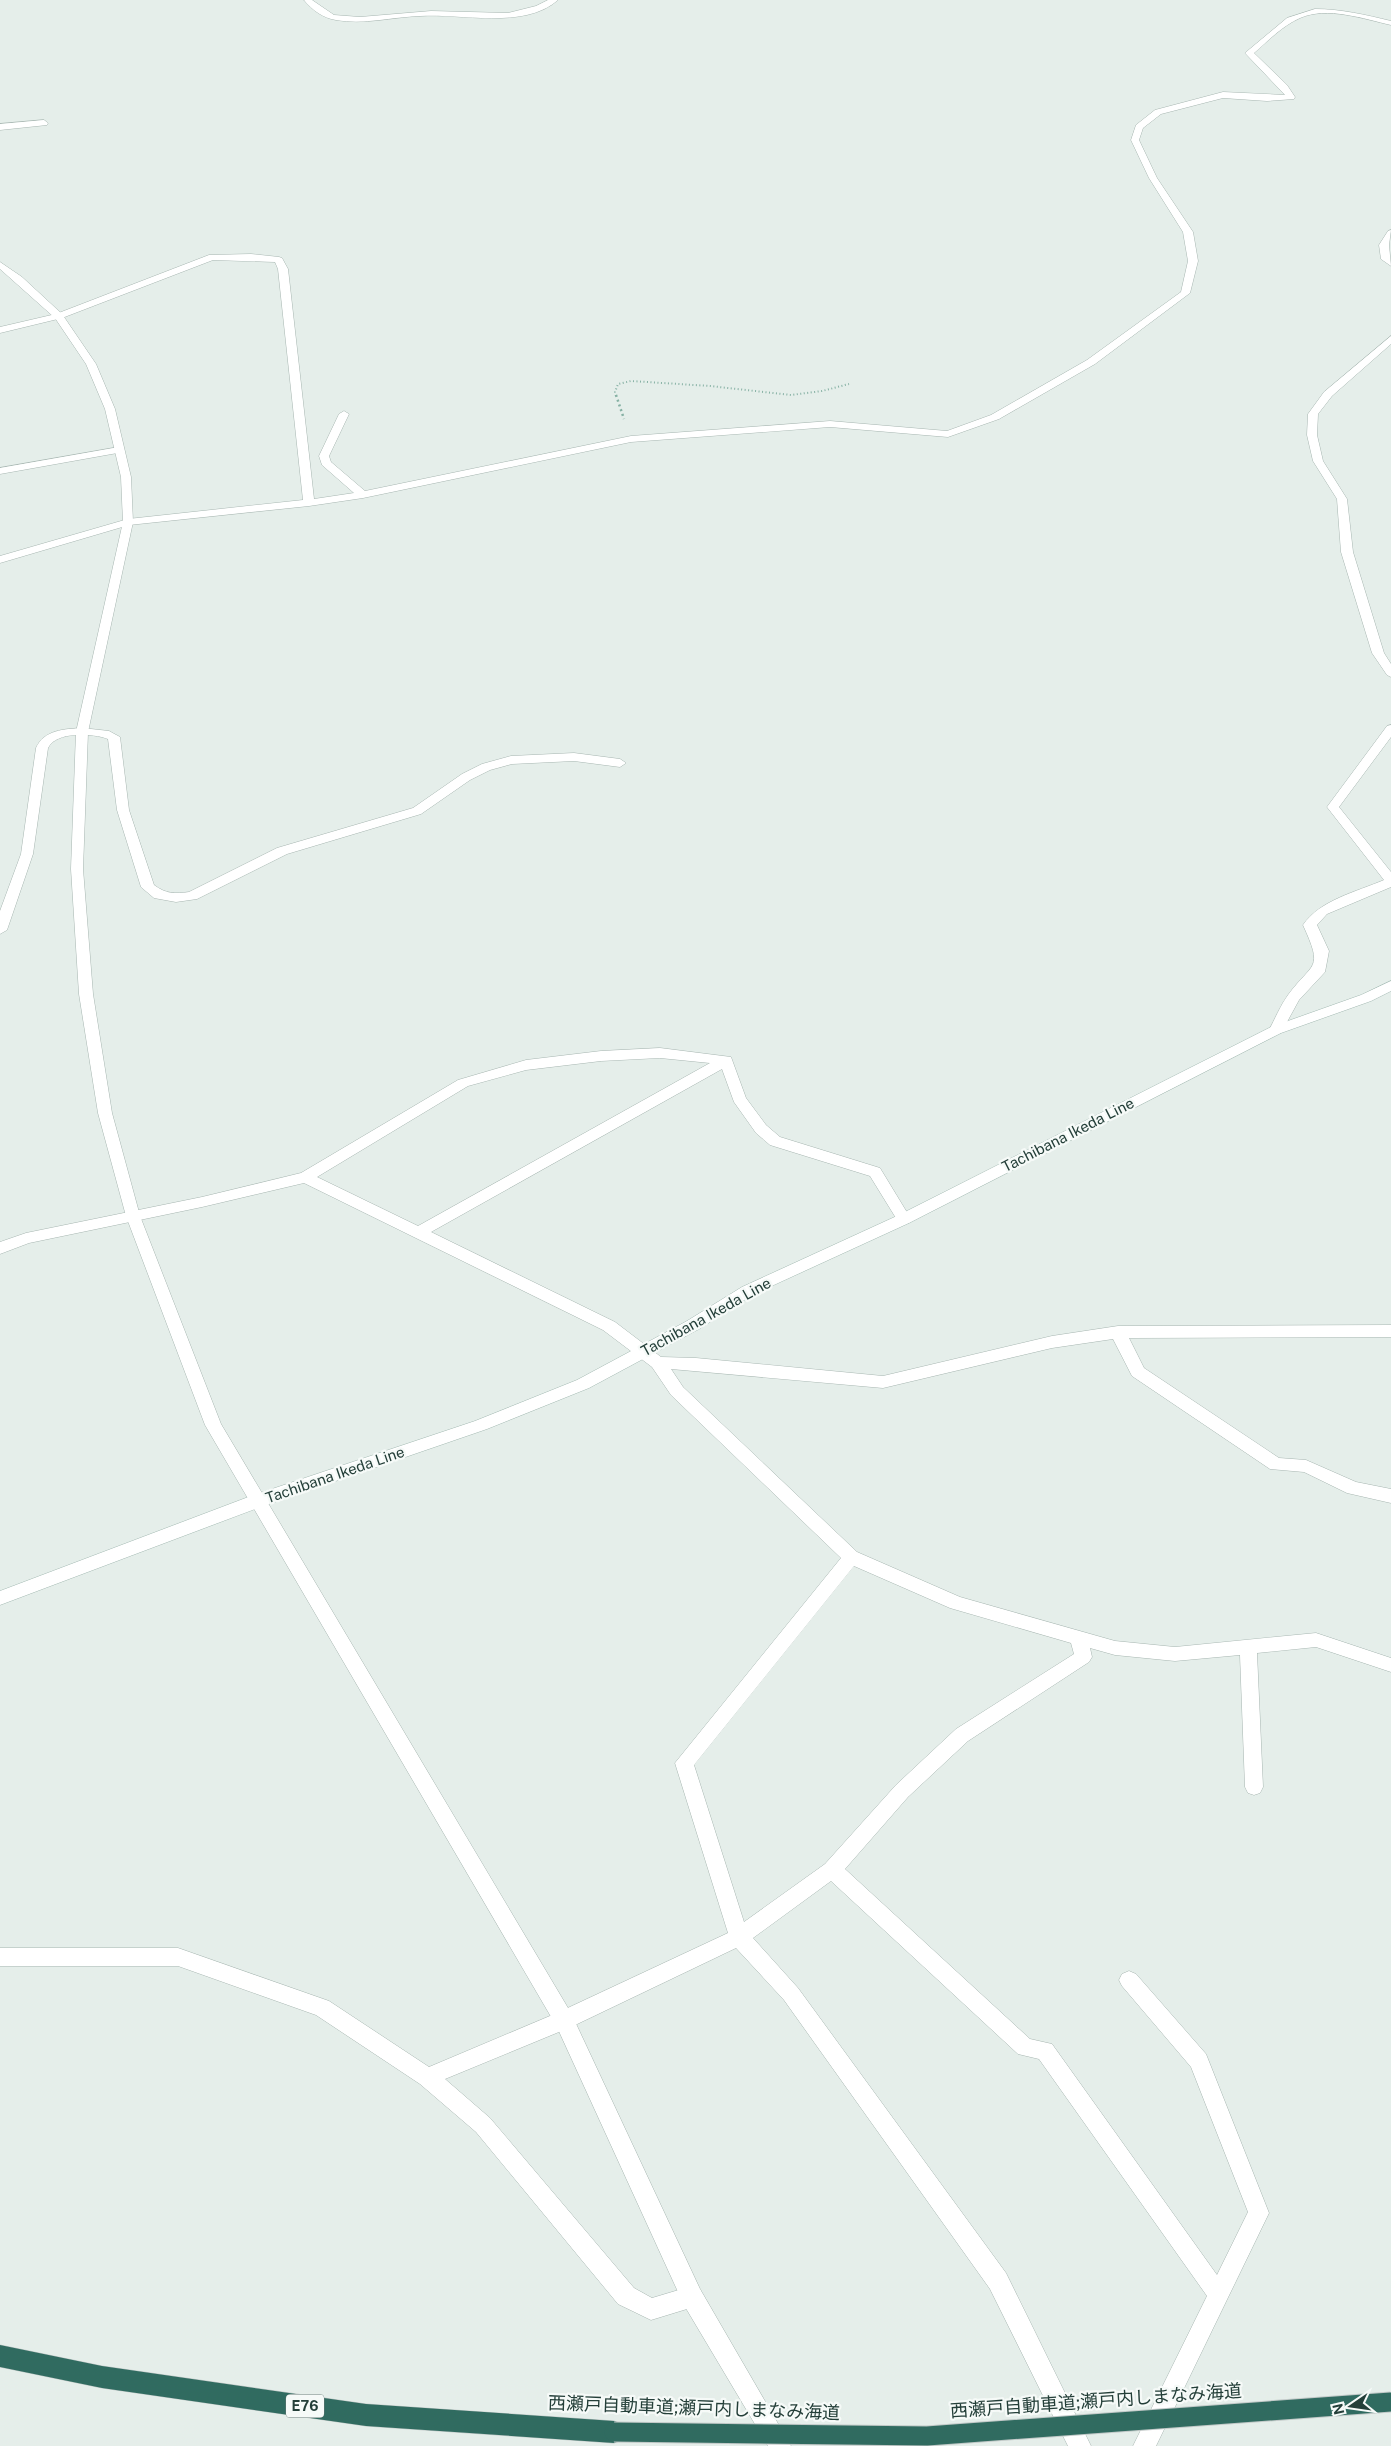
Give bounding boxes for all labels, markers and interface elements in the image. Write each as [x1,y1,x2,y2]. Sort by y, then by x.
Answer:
street label: Tachibana Ikeda Line [999,1094,1137,1175]
street label: Tachibana Ikeda Line [638,1274,774,1359]
street label: Tachibana Ikeda Line [263,1443,407,1506]
street label: 西瀬戸自動車道;瀬戸内しまなみ海道 [949,2380,1243,2421]
north arrow [1326,2381,1376,2431]
street label: 西瀬戸自動車道;瀬戸内しまなみ海道 [548,2392,840,2423]
road number: E76 [286,2394,324,2418]
text: N [1329,2402,1347,2416]

